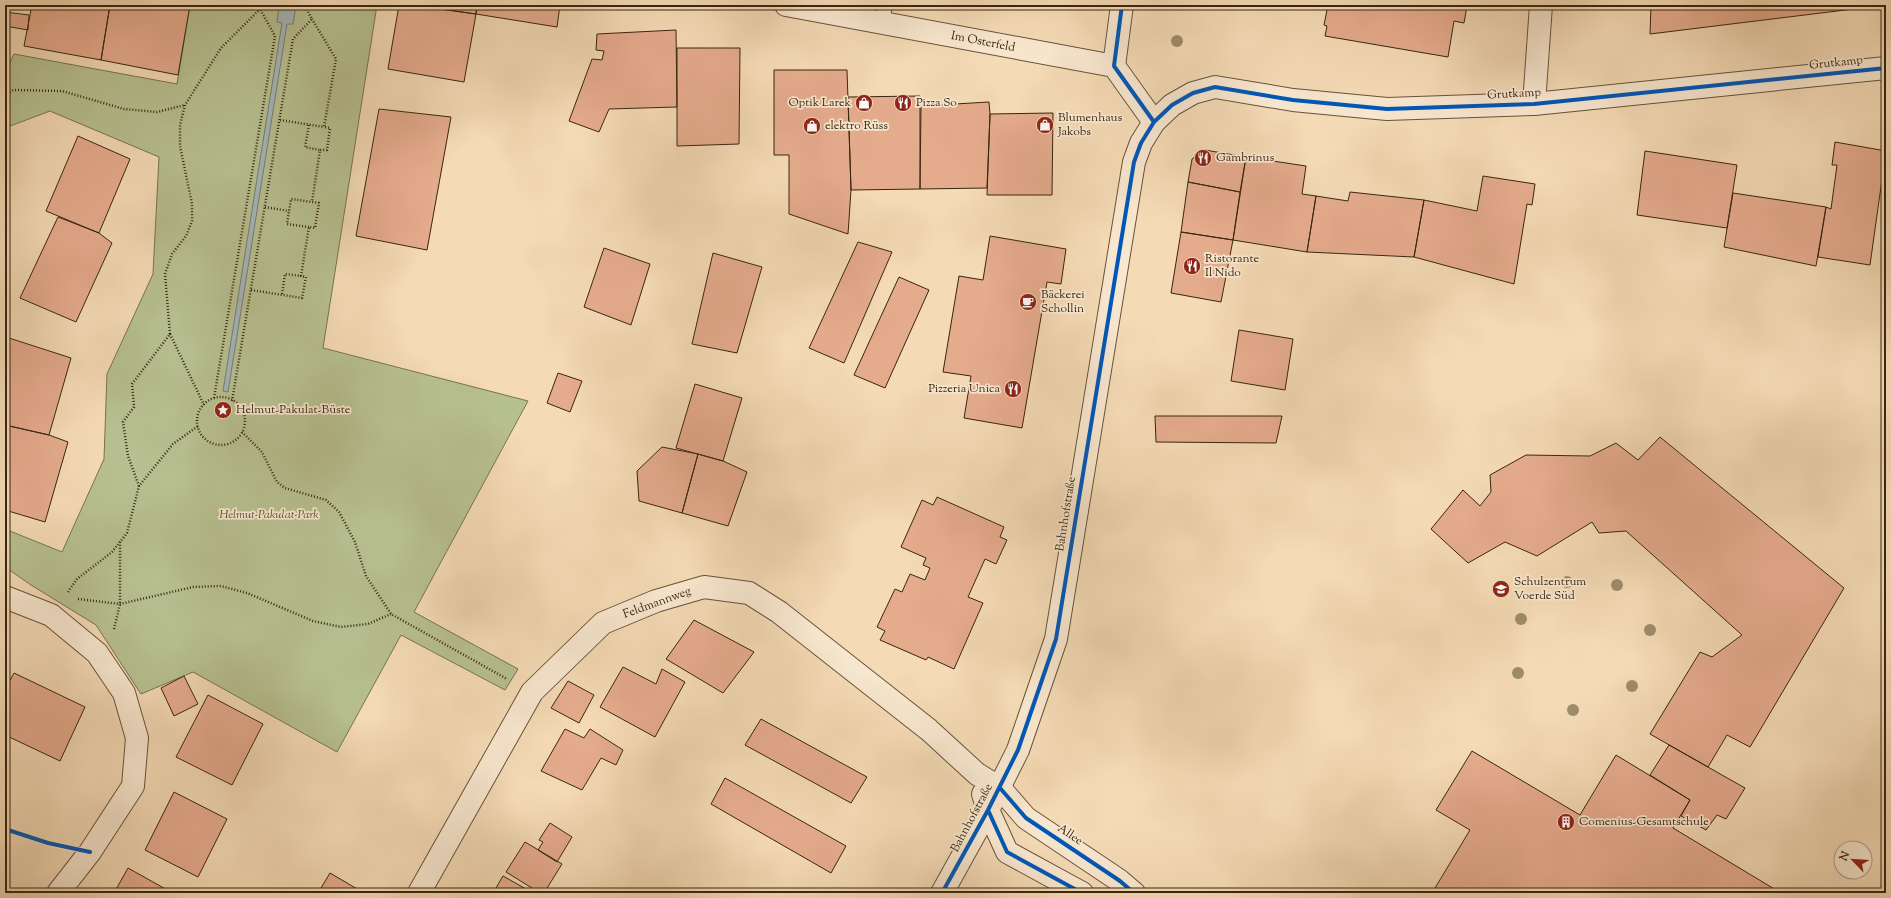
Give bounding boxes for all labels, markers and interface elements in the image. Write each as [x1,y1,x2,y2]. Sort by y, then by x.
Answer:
street label: Im Osterfeld [949,27,1017,57]
street label: Grutkamp [1808,51,1864,75]
street label: Grutkamp [1487,84,1542,104]
shop icon: Optik Larek [854,93,874,113]
restaurant icon: Pizza So [893,93,913,113]
place label: Optik Larek [788,94,851,112]
place label: Pizza So [916,94,957,112]
place label: Blumenhaus Jakobs [1057,109,1122,141]
shop icon: Blumenhaus Jakobs [1035,115,1055,135]
shop icon: elektro Rüss [802,116,822,136]
place label: elektro Rüss [825,117,888,135]
restaurant icon: Gambrinus [1193,148,1213,168]
place label: Gambrinus [1216,149,1275,167]
place label: Ristorante Il Nido [1205,250,1260,282]
restaurant icon: Ristorante Il Nido [1182,256,1202,276]
place label: Bäckerei Schollin [1041,286,1085,318]
cafe icon: Bäckerei Schollin [1018,292,1038,312]
restaurant icon: Pizzeria Unica [1003,379,1023,399]
place label: Pizzeria Unica [928,380,1000,398]
place icon: Helmut-Pakulat-Büste [213,400,233,420]
place label: Helmut-Pakulat-Büste [236,401,351,419]
street label: Bahnhofstraße [1051,475,1081,553]
park label: Helmut-Pakulat-Park [219,506,319,524]
place label: Schulzentrum Voerde Süd [1514,573,1586,605]
school or university icon: Schulzentrum Voerde Süd [1491,579,1511,599]
street label: Feldmannweg [620,582,694,624]
street label: Bahnhofstraße [946,780,998,856]
building icon: Comenius-Gesamtschule [1556,812,1576,832]
place label: Comenius-Gesamtschule [1579,813,1709,831]
street label: Allee [1054,820,1087,850]
north arrow [1833,840,1873,880]
text: N [1835,849,1854,864]

